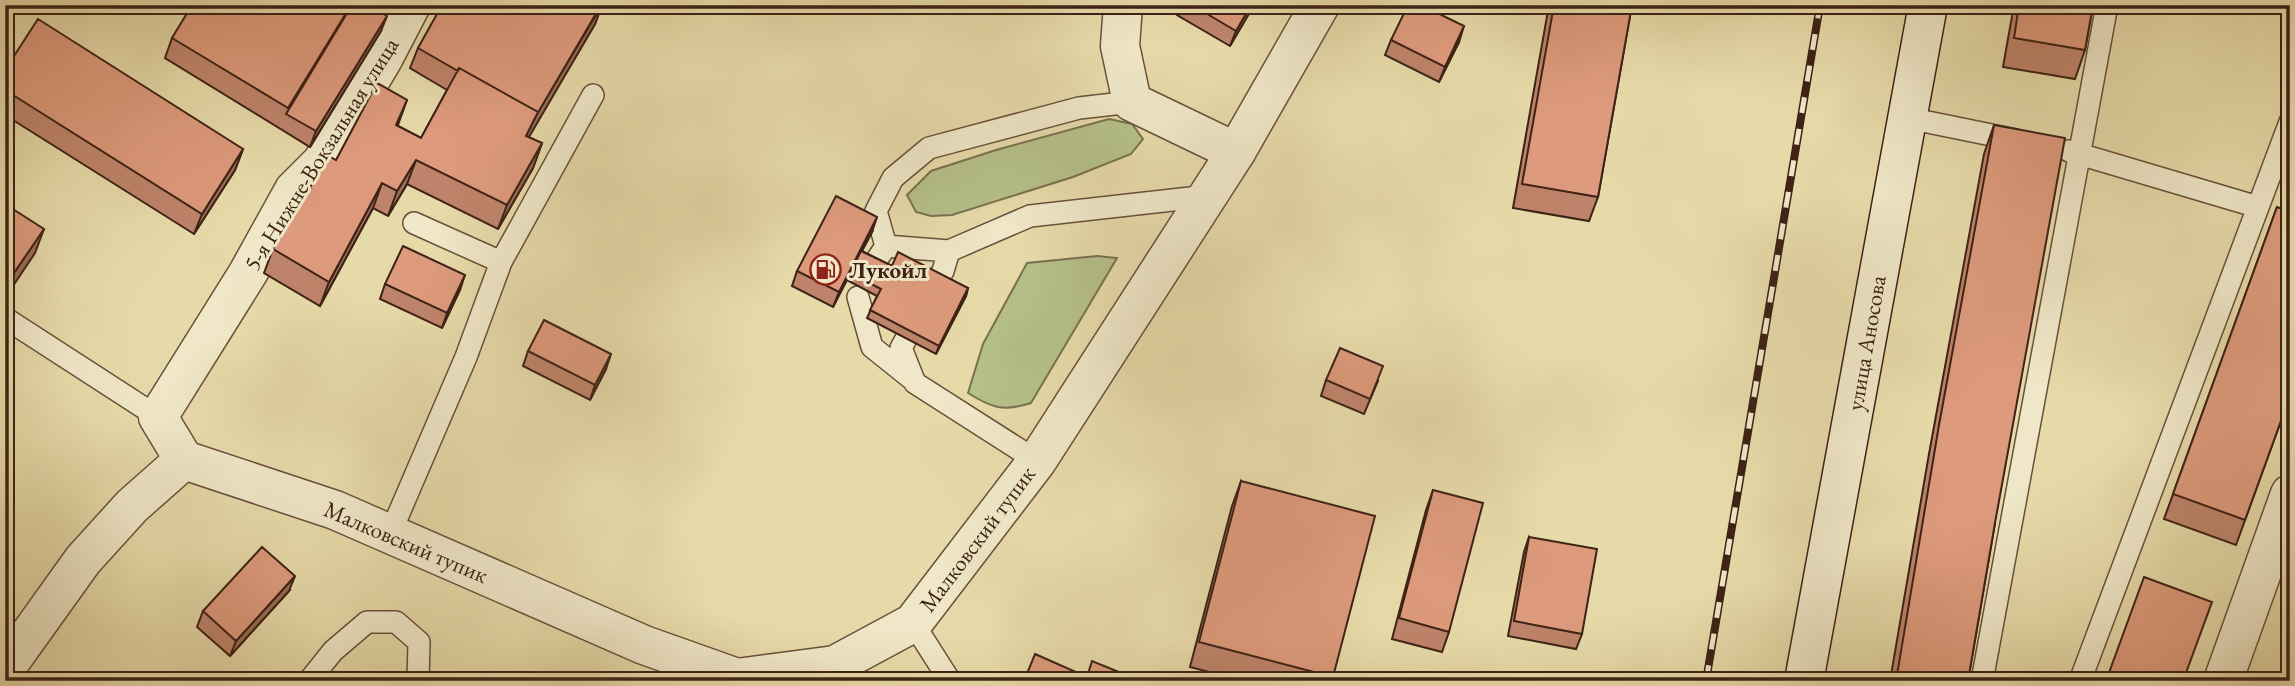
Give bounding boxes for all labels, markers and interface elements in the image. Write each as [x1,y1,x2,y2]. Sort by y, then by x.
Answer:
street label: 5-я Нижне-Вокзальная улица [237,31,406,276]
fuel station icon: Лукойл [809,253,843,287]
place label: Лукойл [849,255,928,285]
street label: улица Аносова [1839,272,1893,413]
street label: Малковский тупик [912,460,1042,618]
street label: Малковский тупик [319,494,493,590]

